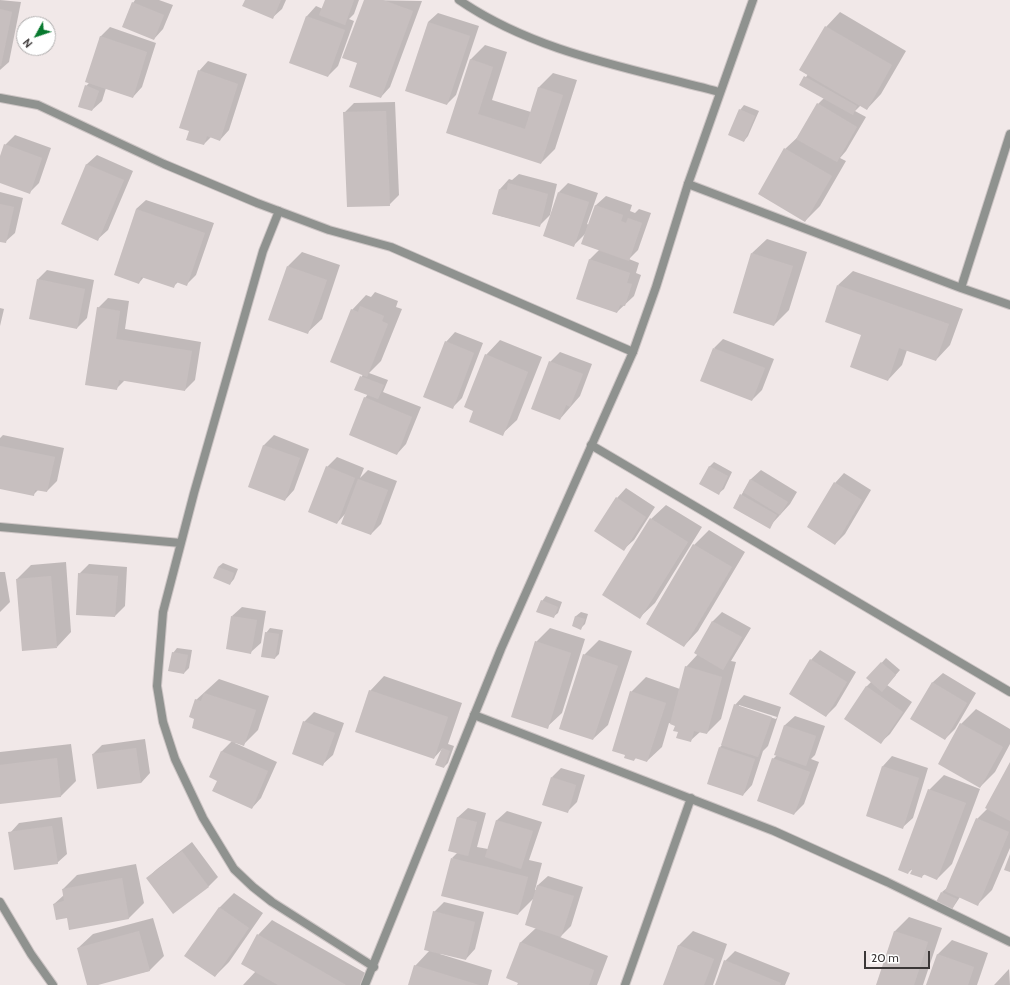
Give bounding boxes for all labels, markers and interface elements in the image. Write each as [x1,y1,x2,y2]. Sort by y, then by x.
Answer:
north arrow [16,16,56,56]
text: N [20,36,35,51]
scale bar [866,943,932,969]
text: 20 m [871,950,899,965]

